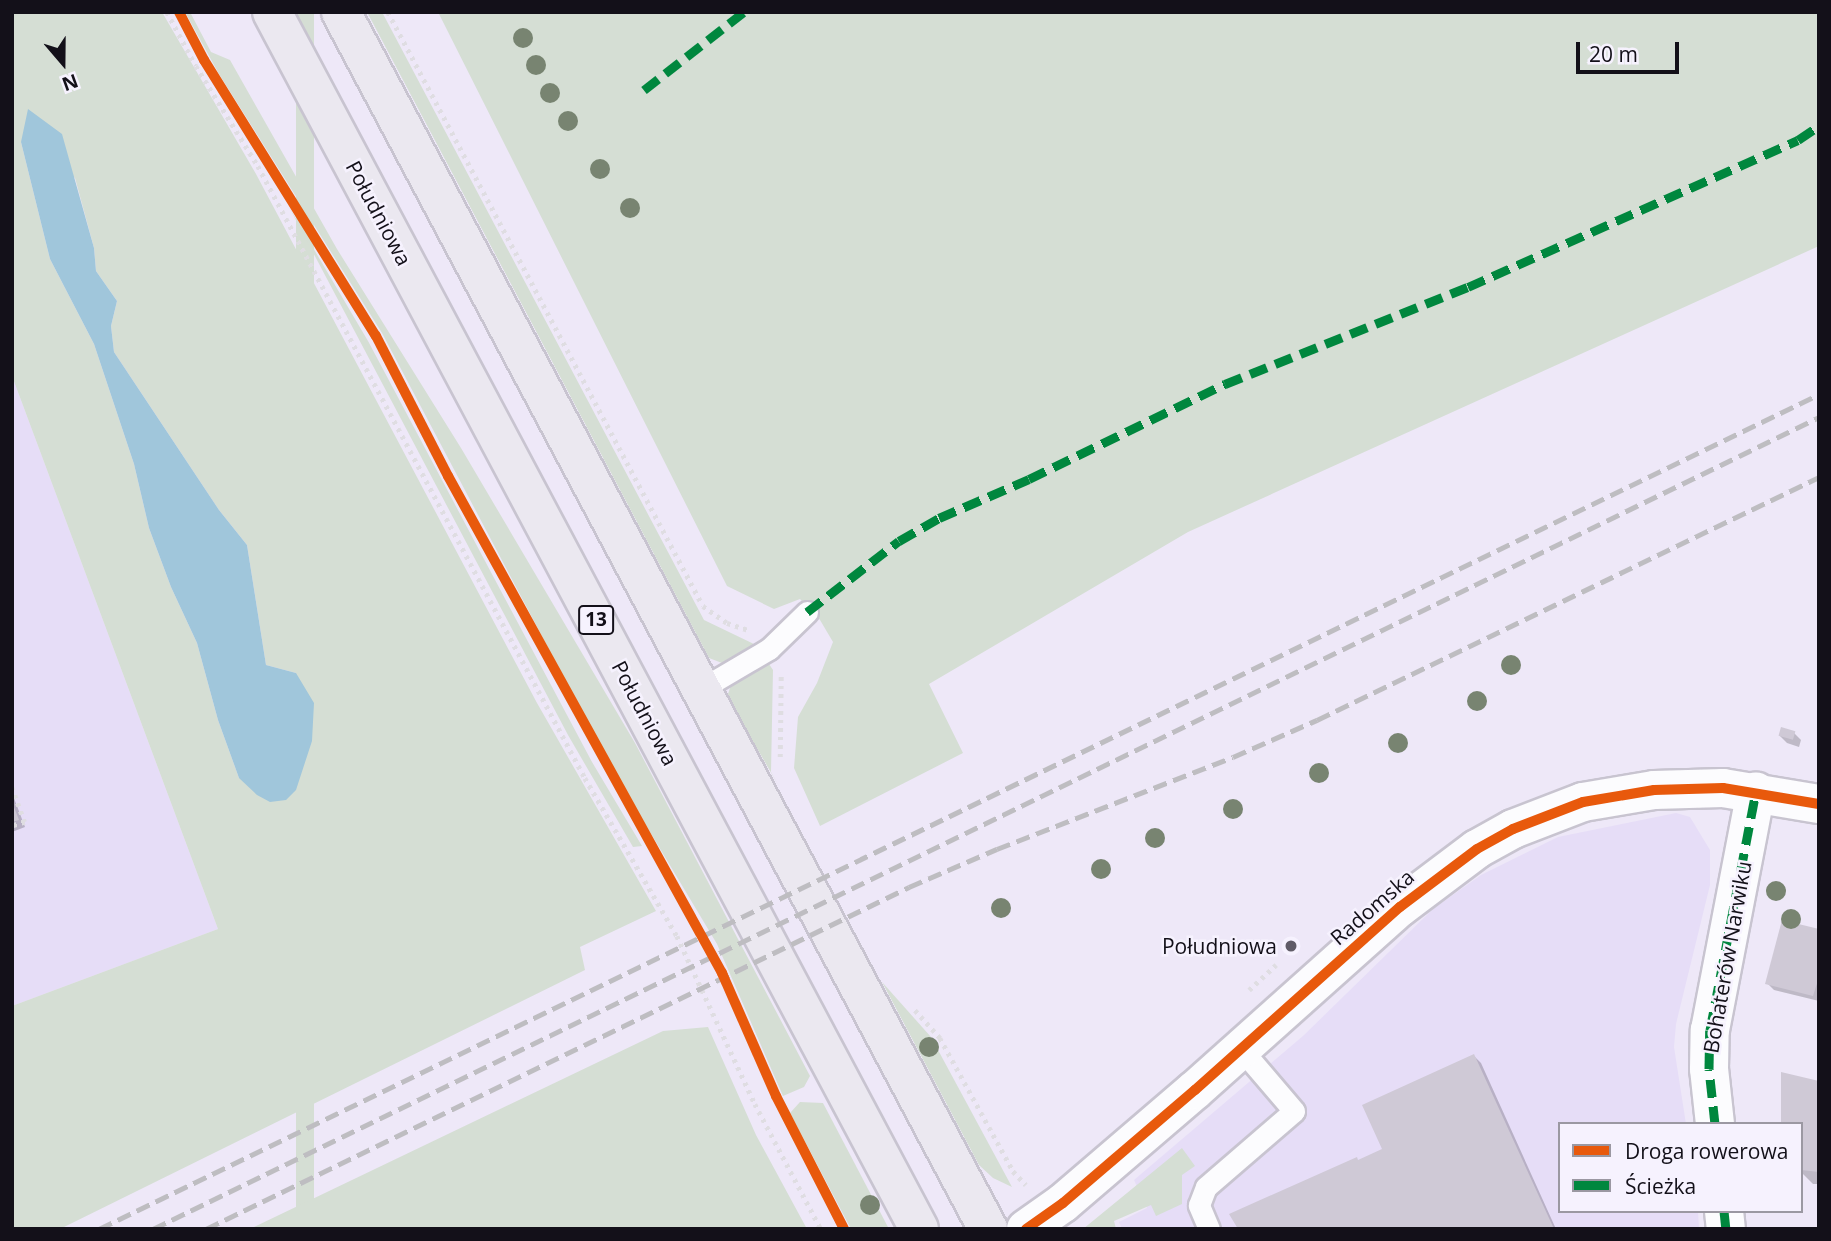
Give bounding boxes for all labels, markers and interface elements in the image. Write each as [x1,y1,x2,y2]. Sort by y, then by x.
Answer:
north arrow [28,28,98,98]
scale bar [1579,28,1682,72]
text: 20 m [1589,40,1638,68]
text: N [58,68,82,98]
street label: Południowa [341,156,417,270]
road number: 13 [577,604,615,636]
street label: Południowa [607,656,683,770]
street label: Bohaterów Narwiku [1698,859,1756,1055]
street label: Radomska [1325,864,1419,950]
place label: Południowa [1162,933,1277,959]
marker: Południowa [1283,938,1299,954]
legend [1558,1122,1803,1213]
text: Droga rowerowa [1625,1137,1788,1165]
text: Ścieżka [1625,1172,1696,1200]

